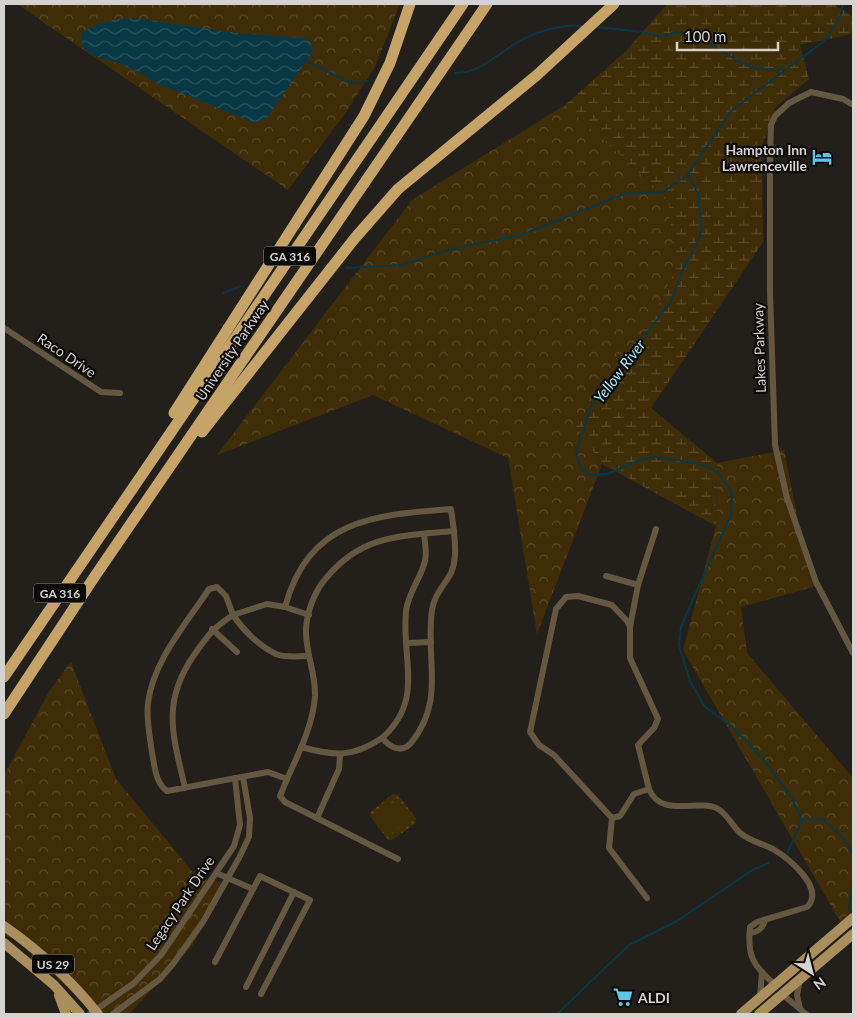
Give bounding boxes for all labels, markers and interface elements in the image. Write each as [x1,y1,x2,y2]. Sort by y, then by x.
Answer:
scale bar [677,20,778,52]
text: 100 m [684,27,726,45]
place label: Hampton Inn Lawrenceville [722,141,808,174]
hotel icon: Hampton Inn Lawrenceville [811,146,833,168]
road number: GA 316 [264,247,316,266]
street label: University Parkway [192,296,272,404]
street label: Lakes Parkway [749,302,769,393]
street label: Raco Drive [34,329,100,381]
water label: Yellow River [589,335,649,406]
road number: GA 316 [34,584,86,602]
street label: Legacy Park Drive [142,853,218,953]
north arrow [787,948,837,998]
road number: US 29 [32,954,74,974]
text: N [811,974,829,994]
supermarket icon: ALDI [612,986,634,1008]
place label: ALDI [637,989,670,1006]

